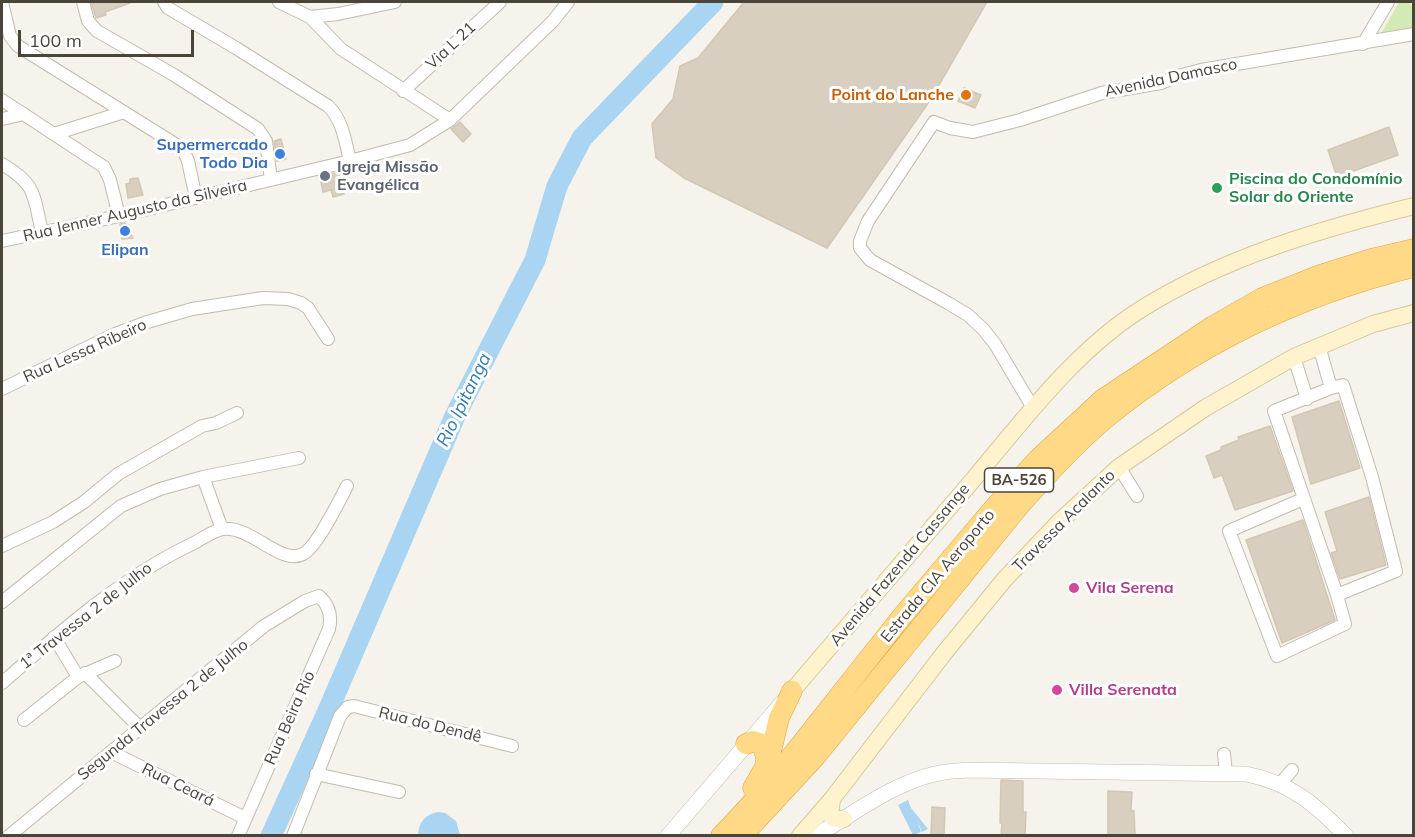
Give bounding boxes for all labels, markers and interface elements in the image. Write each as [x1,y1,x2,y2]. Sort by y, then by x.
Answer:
scale bar [21,18,196,56]
street label: Via L 21 [422,18,480,74]
text: 100 m [29,29,82,52]
street label: Avenida Damasco [1103,55,1239,101]
place label: Point do Lanche [831,85,954,105]
marker: Point do Lanche [959,88,973,102]
place label: Supermercado Todo Dia [157,135,268,173]
marker: Supermercado Todo Dia [273,147,287,161]
place label: Igreja Missão Evangélica [337,157,438,195]
marker: Igreja Missão Evangélica [318,169,332,183]
place label: Piscina do Condomínio Solar do Oriente [1229,169,1403,207]
street label: Rua Jenner Augusto da Silveira [21,176,249,246]
marker: Piscina do Condomínio Solar do Oriente [1210,181,1224,195]
marker: Elipan [118,224,132,238]
place label: Elipan [101,240,149,260]
street label: Rua Lessa Ribeiro [20,315,150,387]
water label: Rio Ipitanga [432,350,496,450]
street label: Travessa Acalanto [1009,466,1119,576]
road number: BA-526 [984,468,1054,492]
street label: Avenida Fazenda Cassange [826,480,974,650]
street label: Estrada CIA Aeroporto [877,506,999,646]
street label: 1ª Travessa 2 de Julho [16,558,156,674]
place label: Vila Serena [1086,578,1174,598]
marker: Vila Serena [1067,581,1081,595]
street label: Segunda Travessa 2 de Julho [74,635,252,785]
street label: Rua Beira Rio [261,668,319,768]
place label: Villa Serenata [1069,680,1177,700]
marker: Villa Serenata [1050,683,1064,697]
street label: Rua do Dendê [377,703,483,747]
street label: Rua Ceará [139,759,217,811]

